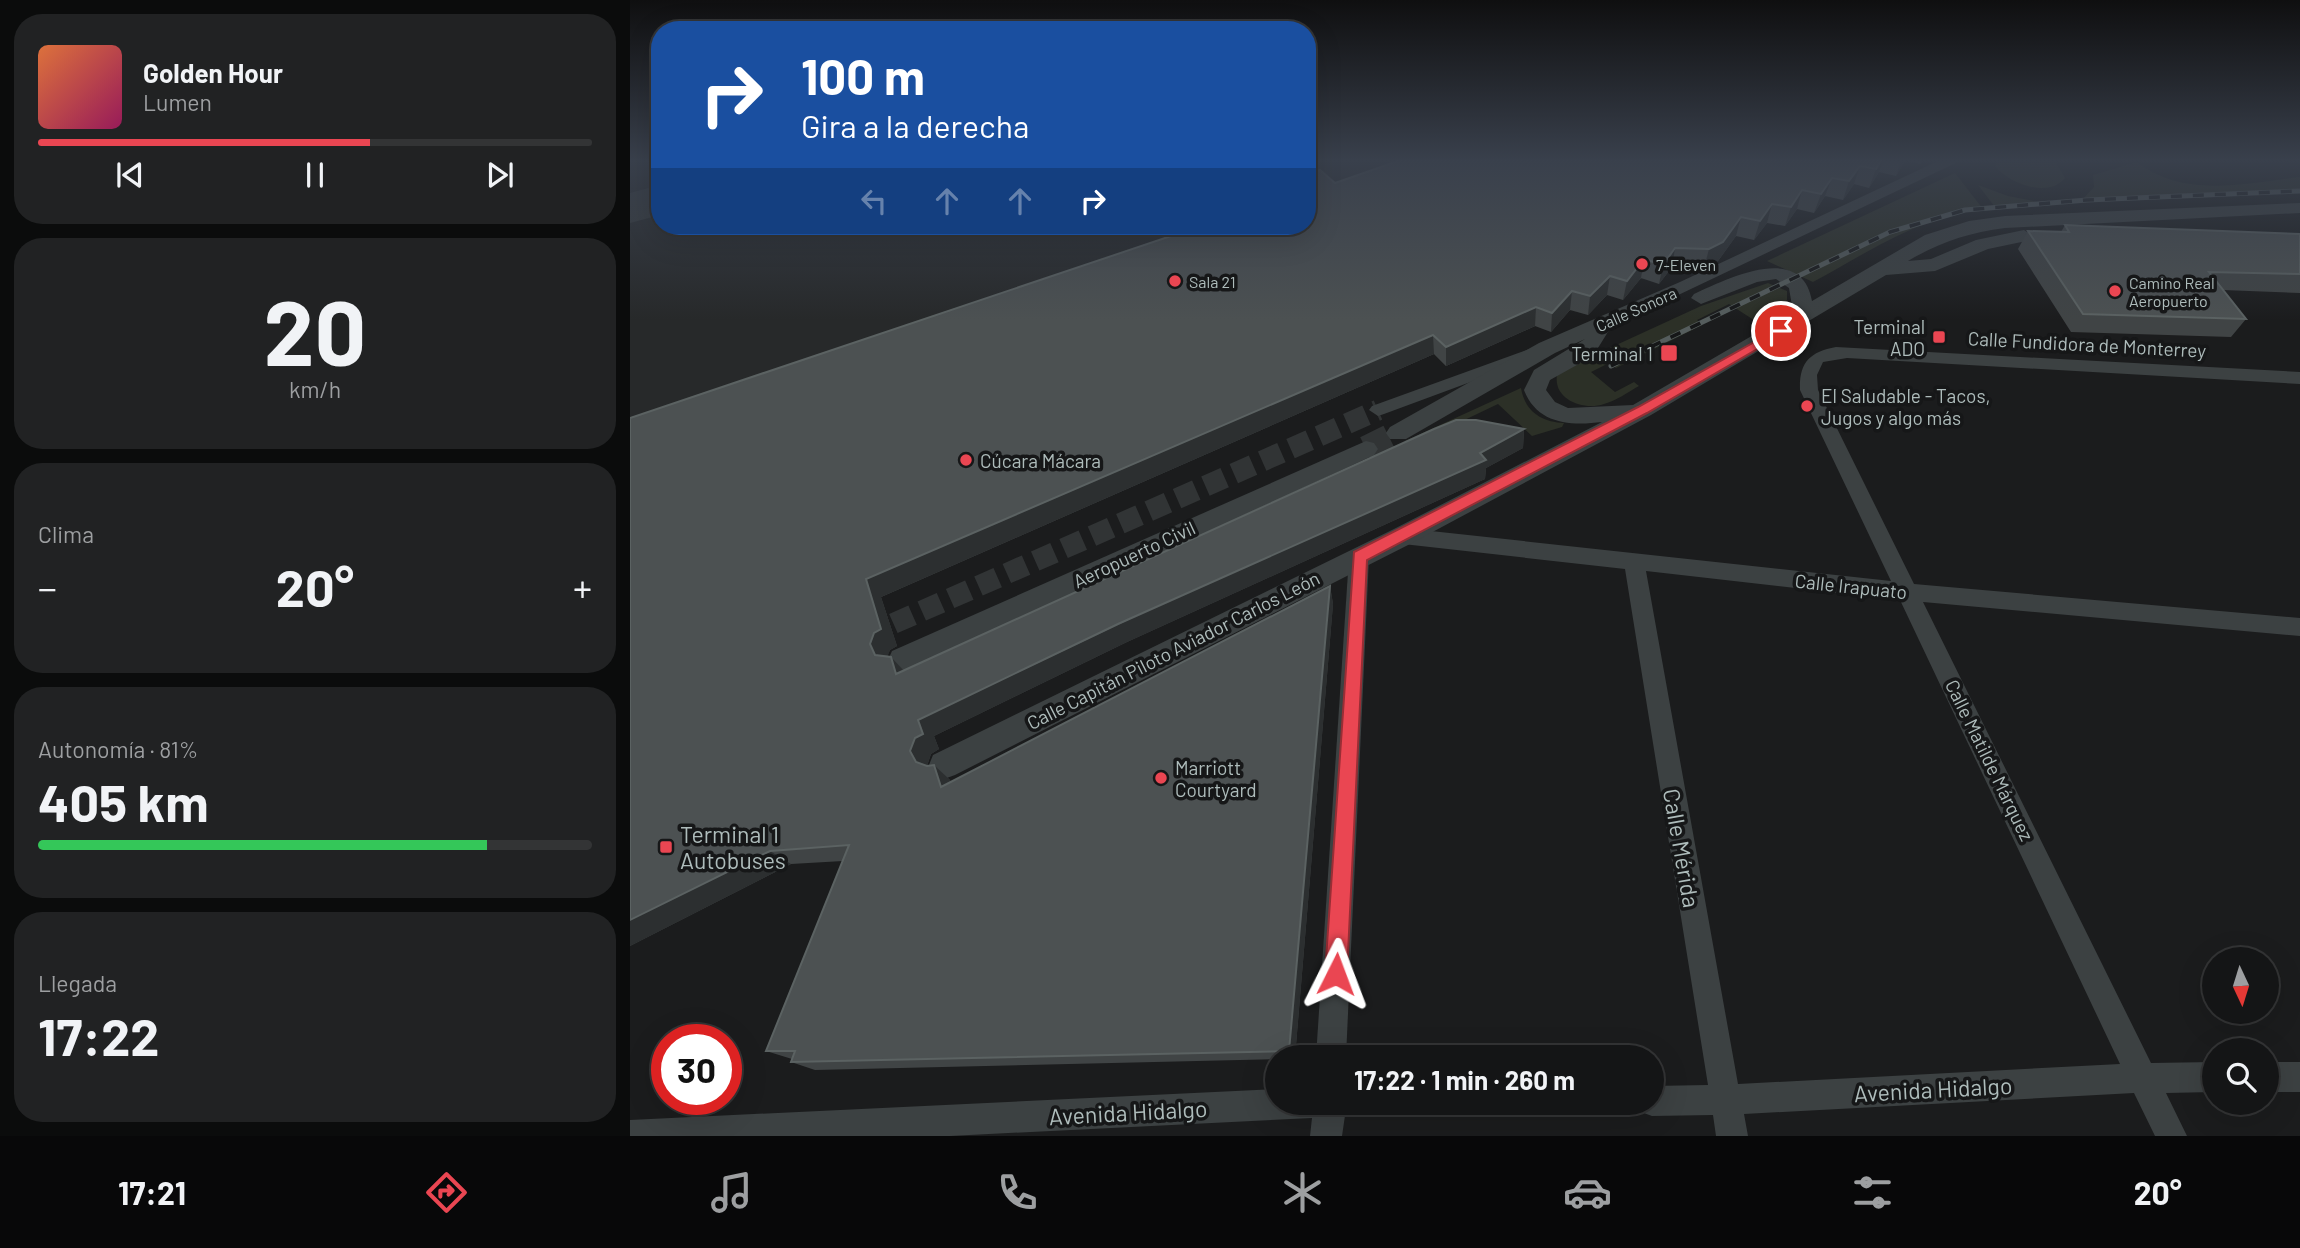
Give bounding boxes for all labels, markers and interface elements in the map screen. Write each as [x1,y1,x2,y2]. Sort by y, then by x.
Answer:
text: 100 m [801,46,925,105]
icon: right [686,49,777,140]
text: Golden Hour [143,57,283,88]
text: Lumen [143,88,212,116]
text: Gira a la derecha [801,106,1029,144]
icon: previous [111,156,149,194]
icon: pause [296,156,334,194]
icon: next [481,156,519,194]
icon: left [855,182,893,220]
icon: ahead [928,182,966,220]
icon: ahead [1001,182,1039,220]
icon: right [1074,182,1112,220]
place label: 7-Eleven [1656,255,1716,274]
marker: 7-Eleven [1634,256,1650,272]
place label: Sala 21 [1189,272,1236,291]
marker: Sala 21 [1167,273,1183,289]
place label: Camino Real Aeropuerto [2129,273,2215,310]
text: 20 [264,275,366,384]
street label: Calle Sonora [1593,283,1679,335]
marker: Camino Real Aeropuerto [2107,283,2123,299]
pin [1751,301,1811,361]
icon: arrive [1762,312,1800,350]
place label: Terminal ADO [1854,315,1925,360]
street label: Calle Fundidora de Monterrey [1967,326,2207,362]
marker: Terminal ADO [1931,329,1947,345]
place label: Terminal 1 [1571,342,1653,365]
marker: Terminal 1 [1659,343,1679,363]
text: km/h [289,375,341,403]
place label: El Saludable - Tacos, Jugos y algo más [1821,384,1991,429]
marker: El Saludable - Tacos, Jugos y algo más [1799,398,1815,414]
place label: Cúcara Mácara [980,449,1101,472]
marker: Cúcara Mácara [958,452,974,468]
street label: Aeropuerto Civil [1069,516,1199,592]
text: Clima [38,520,94,548]
text: 20° [276,555,354,617]
text: − [38,564,57,610]
text: + [573,564,592,610]
street label: Calle Capitán Piloto Aviador Carlos León [1023,566,1323,734]
street label: Calle Irapuato [1794,569,1908,603]
street label: Calle Matilde Márquez [1941,676,2039,844]
text: Autonomía · 81% [38,735,198,763]
place label: Marriott Courtyard [1175,756,1257,801]
text: 405 km [38,770,209,832]
marker: Marriott Courtyard [1153,770,1169,786]
street label: Calle Mérida [1658,786,1706,910]
place label: Terminal 1 Autobuses [680,820,786,874]
marker: Terminal 1 Autobuses [658,839,674,855]
position arrow [1299,937,1373,1011]
north arrow [2202,947,2278,1024]
map controls [2202,947,2279,1115]
text: Llegada [38,969,117,997]
text: 17:22 [38,1004,159,1066]
speed limit sign: 30 [651,1024,742,1115]
button: search [2202,1038,2279,1115]
text: 17:22 · 1 min · 260 m [1354,1064,1575,1095]
street label: Avenida Hidalgo [1853,1071,2013,1107]
street label: Avenida Hidalgo [1048,1094,1208,1130]
icon: directions [422,1168,471,1217]
icon: music [707,1168,756,1217]
icon: phone [993,1168,1042,1217]
icon: climate [1278,1168,1327,1217]
icon: car [1563,1168,1612,1217]
icon: filters [1848,1168,1897,1217]
text: 17:21 [118,1173,186,1211]
text: 20° [2134,1173,2182,1211]

